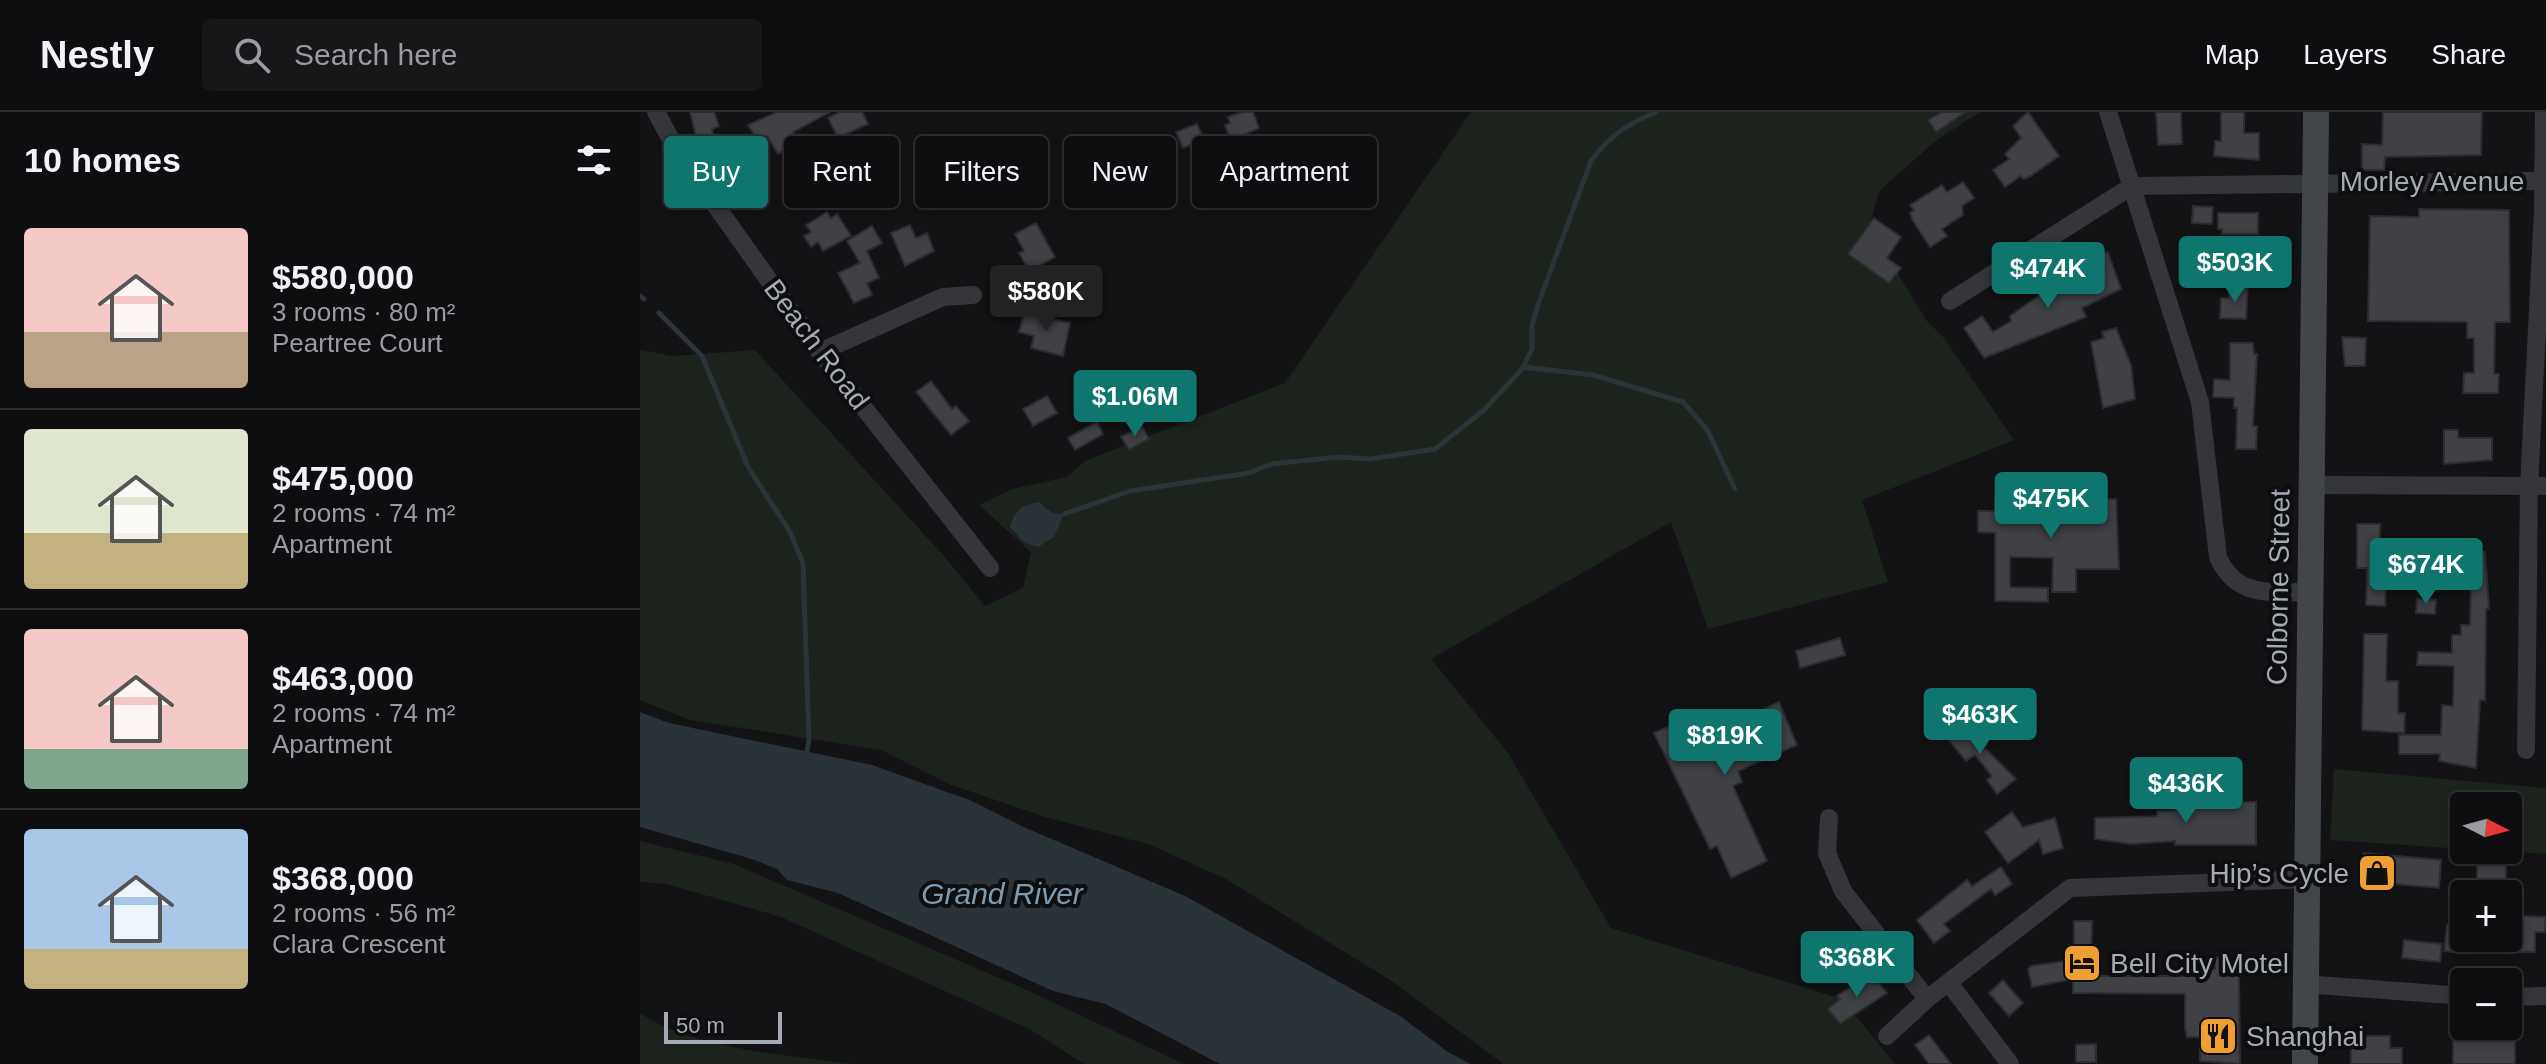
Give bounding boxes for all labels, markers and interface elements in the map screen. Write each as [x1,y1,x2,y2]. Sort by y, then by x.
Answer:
search box [202,19,762,91]
icon: search [230,33,274,77]
text: Nestly [40,34,154,76]
text: Search here [294,38,458,71]
text: Map [2205,39,2259,70]
text: Layers [2303,39,2387,70]
text: Share [2431,39,2506,70]
chip: Buy [664,136,768,208]
chip: Rent [784,136,899,208]
chip: Filters [915,136,1048,208]
chip: New [1064,136,1176,208]
chip: Apartment [1192,136,1377,208]
icon: filters [572,138,616,182]
text: 10 homes [24,141,181,179]
street label: Morley Avenue [2340,166,2524,197]
pin: $503K [2179,236,2291,304]
pin: $474K [1992,242,2104,310]
text: $503K [2197,247,2273,277]
text: $474K [2010,253,2086,283]
text: $580,000 [272,258,414,296]
icon: home [88,260,184,356]
pin: $580K [990,265,1102,333]
street label: Beach Road [758,273,875,415]
text: $580K [1008,276,1084,306]
text: 3 rooms · 80 m² [272,297,456,327]
text: Peartree Court [272,328,443,358]
pin: $1.06M [1070,370,1200,438]
text: $1.06M [1092,381,1178,411]
text: $475,000 [272,459,414,497]
icon: home [88,461,184,557]
pin: $475K [1995,472,2107,540]
text: $475K [2013,483,2089,513]
street label: Colborne Street [2261,488,2296,685]
text: 2 rooms · 74 m² [272,498,456,528]
text: Apartment [272,529,392,559]
pin: $674K [2370,538,2482,606]
text: $674K [2388,549,2464,579]
text: $463,000 [272,659,414,697]
icon: home [88,661,184,757]
pin: $463K [1924,688,2036,756]
text: 2 rooms · 74 m² [272,698,456,728]
text: $463K [1942,699,2018,729]
pin: $819K [1669,709,1781,777]
text: $819K [1687,720,1763,750]
text: Apartment [272,729,392,759]
pin: $436K [2130,757,2242,825]
text: $436K [2148,768,2224,798]
north arrow [2450,792,2522,864]
map controls [2450,792,2522,1040]
shop icon: Hip’s Cycle [2356,852,2398,894]
place label: Hip’s Cycle [2209,858,2349,889]
text: $368,000 [272,859,414,897]
icon: home [88,861,184,957]
water label: Grand River [921,877,1084,910]
button: + [2450,880,2522,952]
text: 2 rooms · 56 m² [272,898,456,928]
text: Clara Crescent [272,929,445,959]
pin: $368K [1801,931,1913,999]
text: $368K [1819,942,1895,972]
hotel icon: Bell City Motel [2061,942,2103,984]
place label: Bell City Motel [2110,948,2289,979]
button: − [2450,968,2522,1040]
scale bar [664,1008,782,1044]
text: 50 m [676,1013,725,1038]
restaurant icon: Shanghai [2197,1015,2239,1057]
place label: Shanghai [2246,1021,2364,1052]

